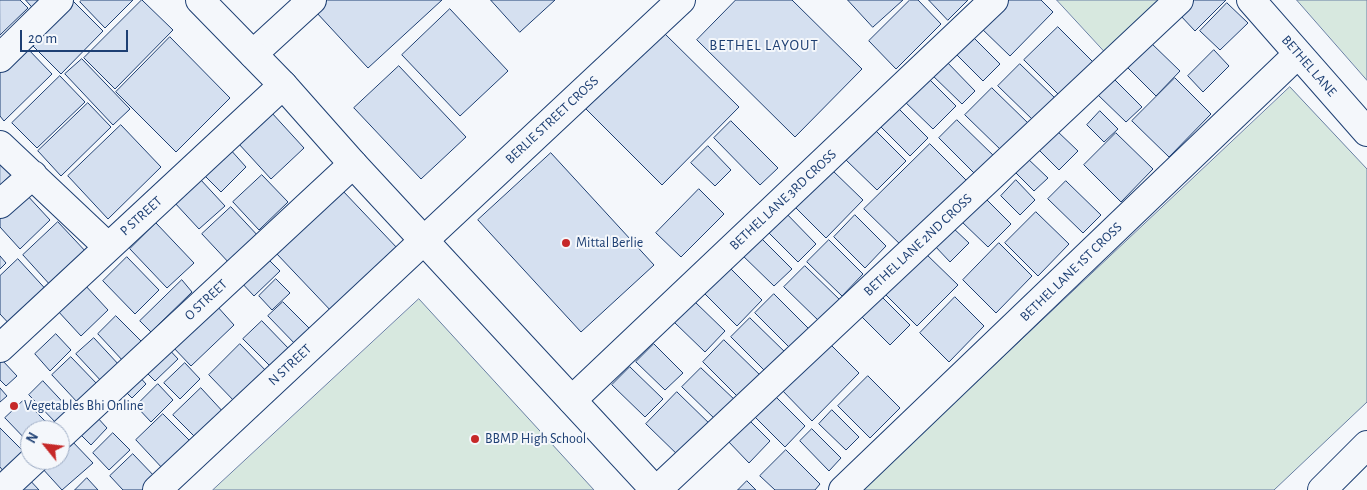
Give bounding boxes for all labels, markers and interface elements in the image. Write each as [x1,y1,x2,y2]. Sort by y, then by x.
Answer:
scale bar [22,20,130,52]
text: 20 m [28,31,57,46]
street label: BETHEL LANE [1278,32,1340,100]
district label: BETHEL LAYOUT [708,36,820,54]
street label: BERLIE STREET CROSS [502,72,602,168]
street label: BETHEL LANE 3RD CROSS [726,146,840,254]
street label: BETHEL LANE 2ND CROSS [860,190,976,300]
street label: P STREET [116,193,166,239]
street label: BETHEL LANE 1ST CROSS [1016,219,1126,325]
place label: Mittal Berlie [576,235,643,251]
marker: Mittal Berlie [560,237,572,249]
street label: O STREET [181,276,231,324]
street label: N STREET [265,341,315,389]
place label: Vegetables Bhi Online [24,398,144,414]
marker: Vegetables Bhi Online [8,400,20,412]
north arrow [20,420,70,470]
text: N [24,431,41,446]
place label: BBMP High School [485,431,586,447]
marker: BBMP High School [469,433,481,445]

